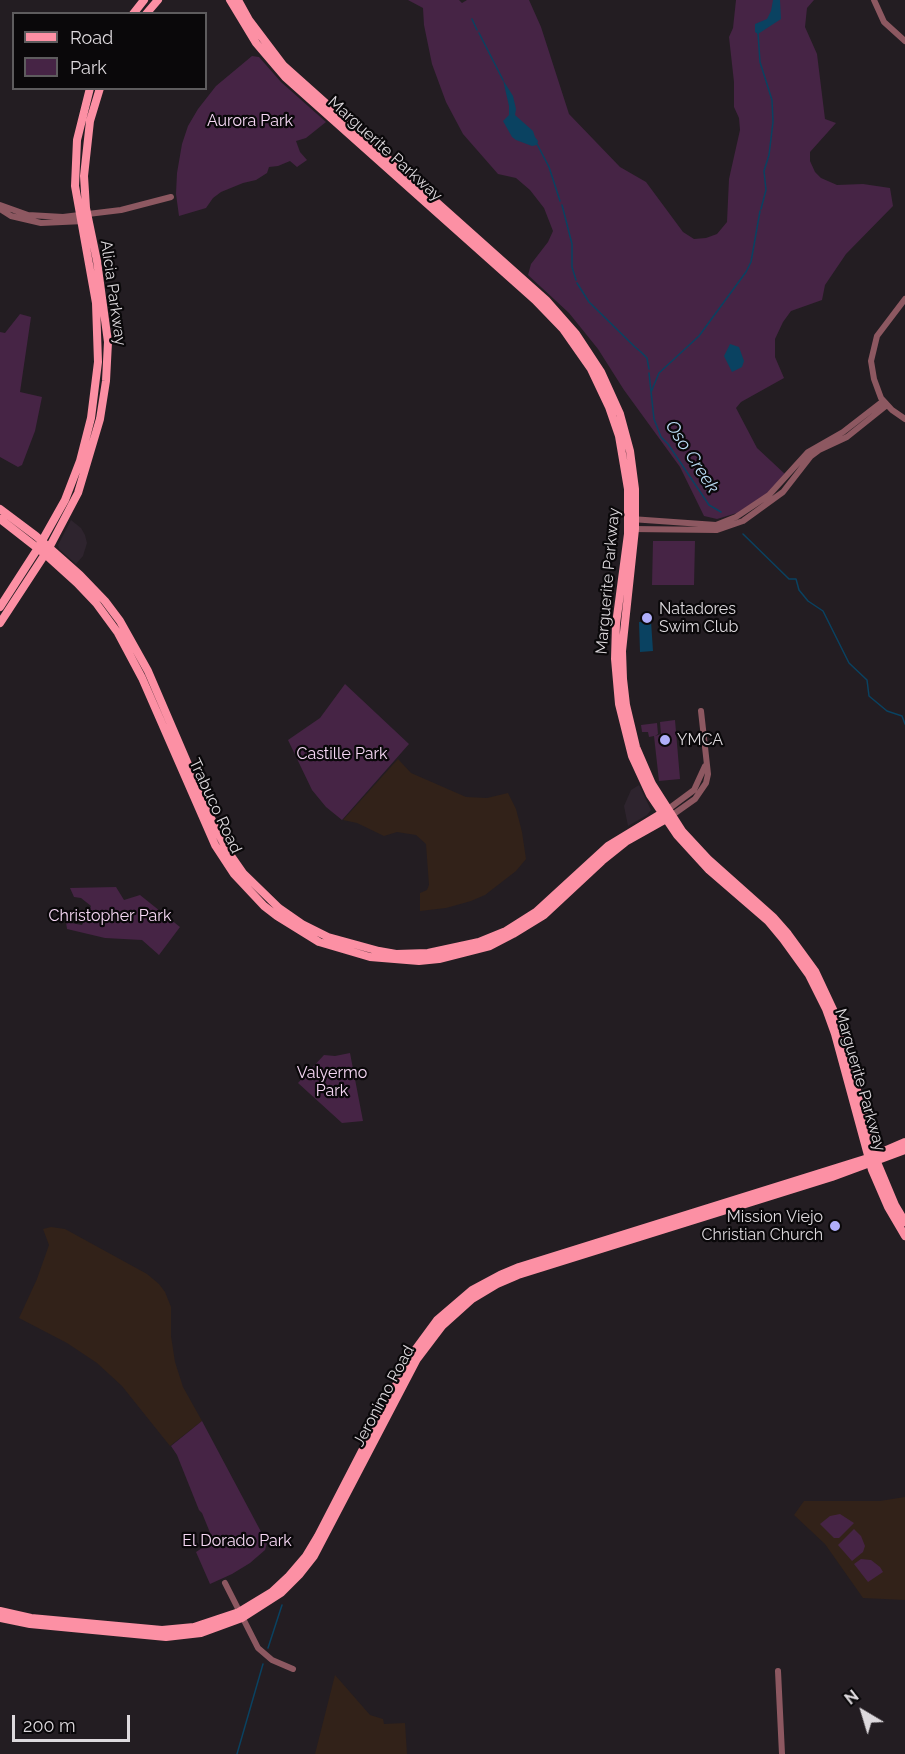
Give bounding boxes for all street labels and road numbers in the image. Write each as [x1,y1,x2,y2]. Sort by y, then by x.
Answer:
street label: Marguerite Parkway [324,93,446,205]
street label: Alicia Parkway [96,239,130,347]
street label: Marguerite Parkway [592,507,624,655]
street label: Trabuco Road [185,755,245,857]
street label: Marguerite Parkway [830,1007,890,1153]
street label: Jeronimo Road [349,1342,419,1450]

